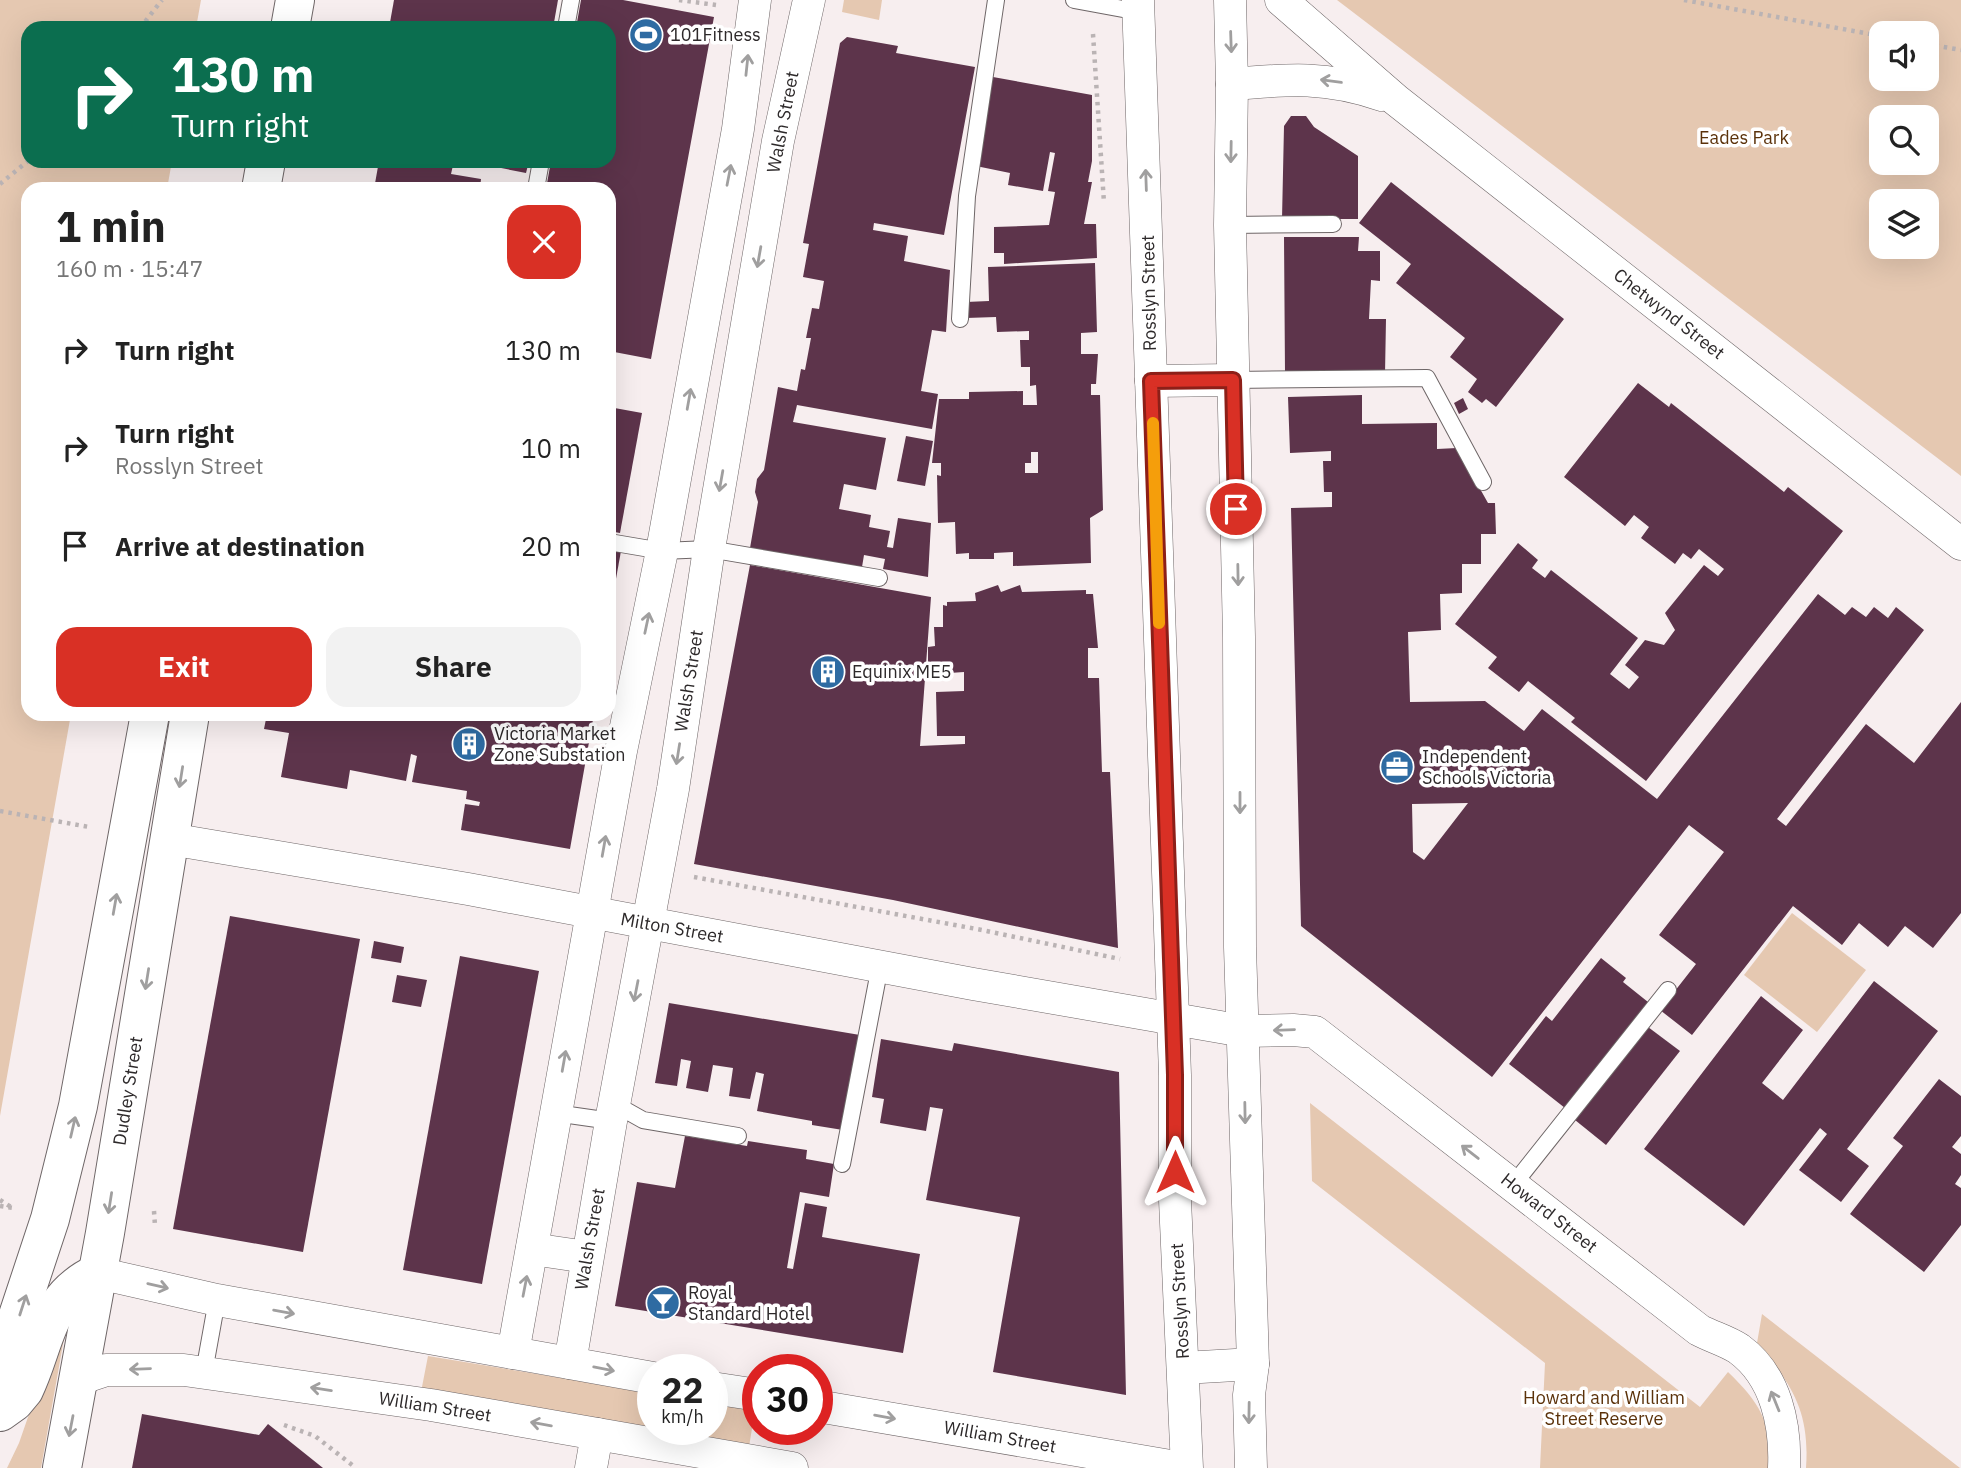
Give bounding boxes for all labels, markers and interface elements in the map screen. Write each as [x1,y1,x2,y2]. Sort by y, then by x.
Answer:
sports icon: 101Fitness [627,16,665,54]
map controls [1869,21,1939,259]
button: sound [1869,21,1939,91]
place label: 101Fitness [670,23,761,46]
one-way arrow [1224,30,1238,53]
text: 130 m [171,42,315,105]
icon: right [56,49,147,140]
one-way arrow [740,54,753,76]
street label: Walsh Street [761,69,804,175]
one-way arrow [1320,75,1343,88]
text: Turn right [171,104,309,146]
button: search [1869,105,1939,175]
park label: Eades Park [1699,126,1789,149]
one-way arrow [1224,140,1238,163]
one-way arrow [723,164,737,187]
one-way arrow [1140,169,1153,192]
button: layers [1869,189,1939,259]
text: 1 min [56,199,166,254]
button: close [507,205,581,279]
street label: Rosslyn Street [1136,235,1161,351]
one-way arrow [751,245,765,268]
text: 160 m · 15:47 [56,253,203,283]
street label: Chetwynd Street [1609,263,1729,364]
icon: right [56,331,94,369]
text: Turn right [115,333,234,367]
text: 130 m [505,333,581,367]
one-way arrow [683,388,696,411]
text: Turn right [115,416,234,450]
icon: right [56,429,94,467]
text: 10 m [521,431,581,465]
text: Rosslyn Street [115,450,264,480]
one-way arrow [714,469,727,492]
pin [1206,479,1266,539]
icon: arrive [1217,490,1255,528]
icon: arrive [56,527,94,565]
text: Arrive at destination [115,529,365,563]
text: 20 m [521,529,581,563]
one-way arrow [1231,564,1244,587]
one-way arrow [641,612,655,635]
button: Exit [56,627,312,707]
button: Share [326,627,581,707]
street label: Walsh Street [669,628,708,734]
building icon: Equinix ME5 [809,653,847,691]
place label: Equinix ME5 [852,660,952,683]
place label: Victoria Market Zone Substation [494,722,626,766]
building icon: Victoria Market Zone Substation [450,725,488,763]
one-way arrow [671,743,684,765]
place label: Independent Schools Victoria [1422,745,1552,789]
office icon: Independent Schools Victoria [1378,748,1416,786]
one-way arrow [174,765,187,787]
one-way arrow [1233,791,1247,814]
one-way arrow [598,835,611,858]
one-way arrow [109,893,122,916]
street label: Milton Street [619,907,725,948]
one-way arrow [140,967,153,990]
one-way arrow [628,979,642,1002]
one-way arrow [1272,1023,1295,1037]
street label: Dudley Street [108,1035,147,1147]
one-way arrow [558,1051,571,1073]
one-way arrow [1238,1101,1252,1124]
one-way arrow [67,1116,80,1139]
position arrow [1138,1135,1212,1209]
one-way arrow [1461,1144,1480,1159]
street label: Howard Street [1496,1168,1602,1258]
street label: Walsh Street [569,1186,610,1292]
one-way arrow [103,1191,116,1214]
street label: Rosslyn Street [1165,1242,1194,1360]
one-way arrow [519,1275,532,1298]
one-way arrow [146,1279,169,1293]
place label: Royal Standard Hotel [688,1281,810,1325]
bar icon: Royal Standard Hotel [644,1284,682,1322]
one-way arrow [18,1295,30,1317]
one-way arrow [272,1305,295,1319]
speed limit sign: 30 [742,1354,833,1445]
one-way arrow [129,1362,152,1376]
one-way arrow [592,1363,615,1377]
text: 22 [661,1367,704,1413]
one-way arrow [310,1382,333,1395]
street label: William Street [377,1386,493,1427]
park label: Howard and William Street Reserve [1523,1386,1685,1430]
one-way arrow [1768,1391,1781,1413]
one-way arrow [1242,1402,1256,1425]
text: km/h [661,1405,704,1428]
one-way arrow [873,1411,895,1424]
one-way arrow [63,1414,77,1436]
street label: William Street [942,1415,1058,1458]
one-way arrow [530,1417,553,1430]

